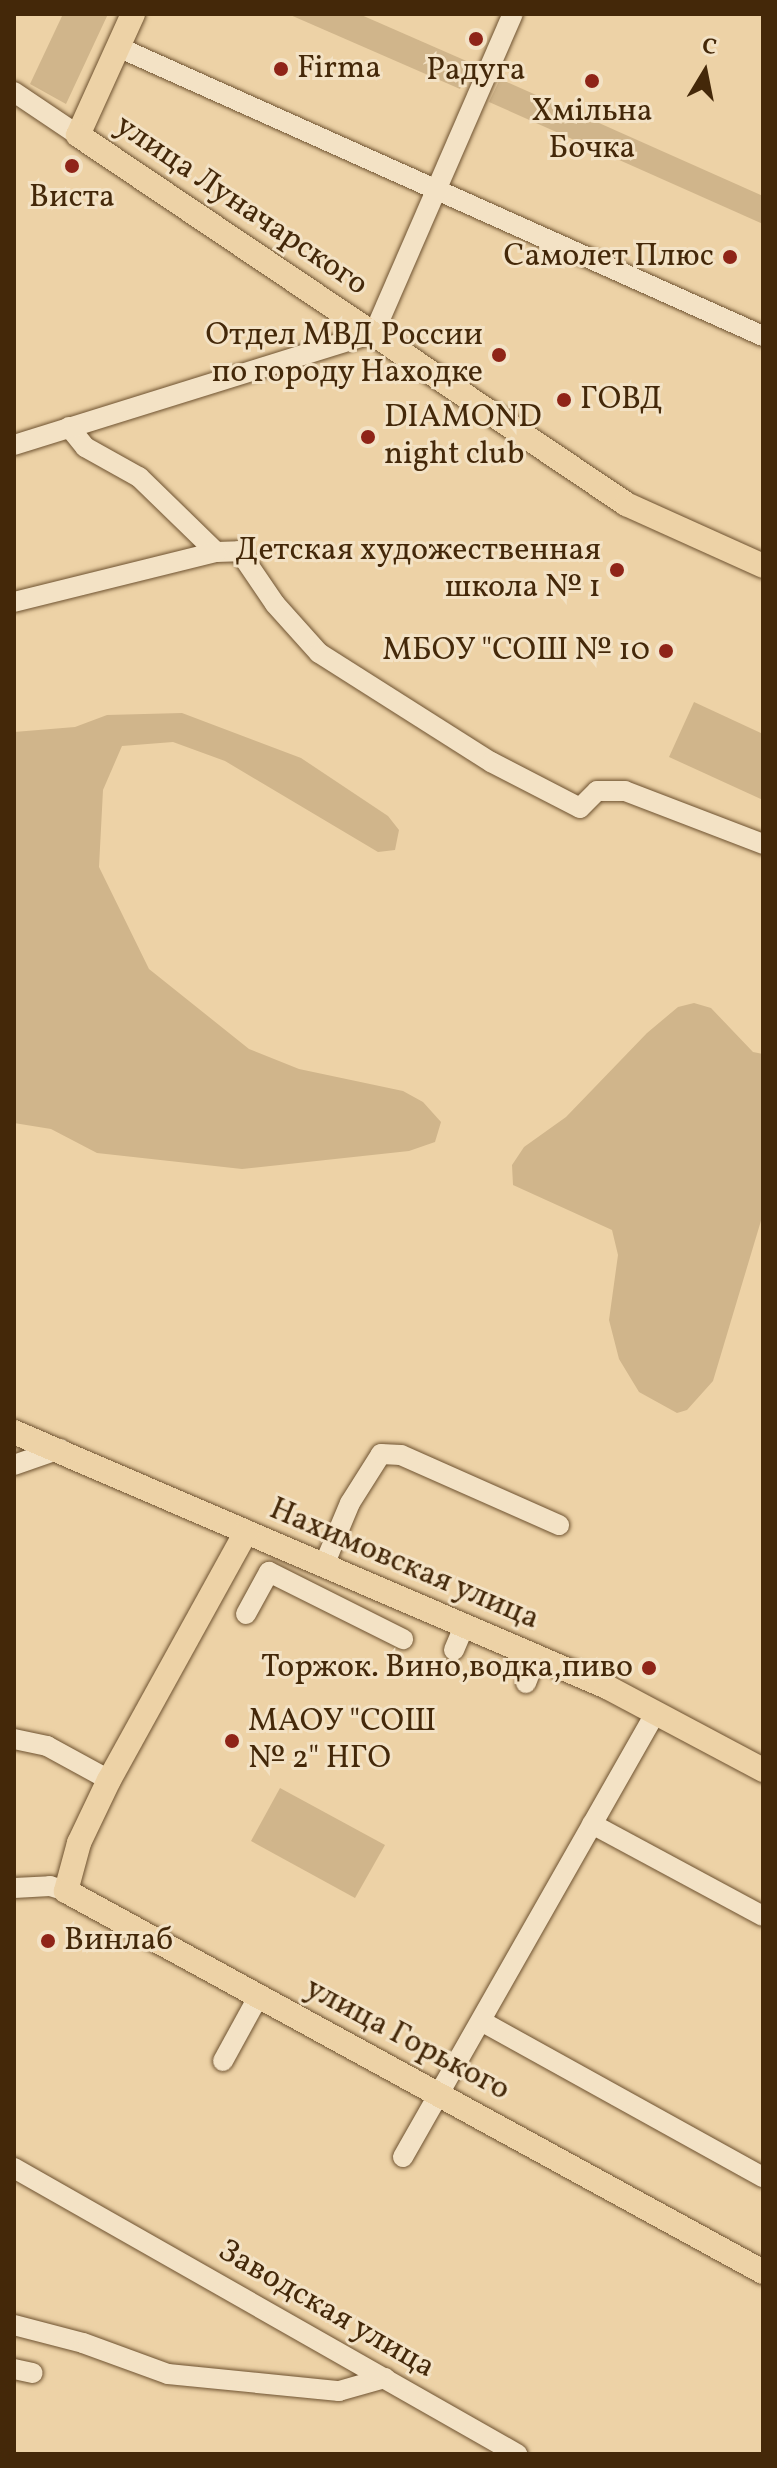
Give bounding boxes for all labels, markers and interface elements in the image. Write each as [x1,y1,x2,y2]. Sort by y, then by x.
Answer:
marker: Радуга [467,30,485,48]
text: С [700,31,719,64]
north arrow [665,32,745,112]
place label: Firma [297,50,381,88]
place label: Радуга [426,52,526,90]
marker: Firma [272,60,290,78]
marker: Хмільна Бочка [583,72,601,90]
place label: Хмільна Бочка [531,94,653,169]
street label: улица Луначарского [107,107,375,305]
marker: Виста [63,157,81,175]
place label: Виста [29,179,115,217]
place label: Самолет Плюс [504,238,714,276]
marker: Самолет Плюс [721,248,739,266]
place label: Отдел МВД России по городу Находке [205,318,483,393]
marker: Отдел МВД России по городу Находке [490,346,508,364]
place label: ГОВД [580,381,663,419]
marker: ГОВД [555,391,573,409]
place label: DIAMOND night club [384,400,542,475]
marker: DIAMOND night club [359,428,377,446]
place label: Детская художественная школа № 1 [235,533,601,608]
marker: Детская художественная школа № 1 [608,561,626,579]
place label: МБОУ "СОШ № 10 [381,632,650,670]
marker: МБОУ "СОШ № 10 [657,642,675,660]
street label: Нахимовская улица [263,1491,545,1639]
place label: Торжок. Вино,водка,пиво [261,1649,633,1687]
marker: Торжок. Вино,водка,пиво [640,1659,658,1677]
place label: МАОУ "СОШ № 2" НГО [248,1704,437,1779]
marker: МАОУ "СОШ № 2" НГО [223,1732,241,1750]
place label: Винлаб [64,1922,173,1960]
marker: Винлаб [39,1932,57,1950]
street label: улица Горького [298,1970,516,2110]
street label: Заводская улица [210,2232,442,2388]

